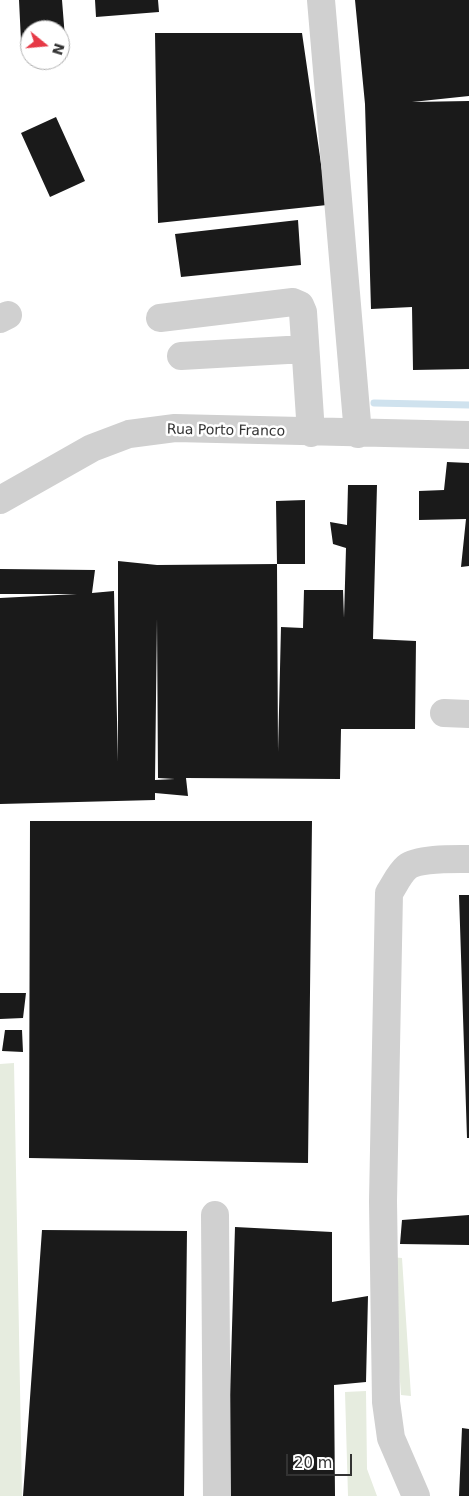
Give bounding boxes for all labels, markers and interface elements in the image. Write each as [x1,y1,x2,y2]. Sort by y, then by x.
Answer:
north arrow [20,20,70,70]
text: N [49,41,68,57]
street label: Rua Porto Franco [167,422,285,440]
scale bar [289,1444,355,1476]
text: 20 m [294,1454,332,1472]

